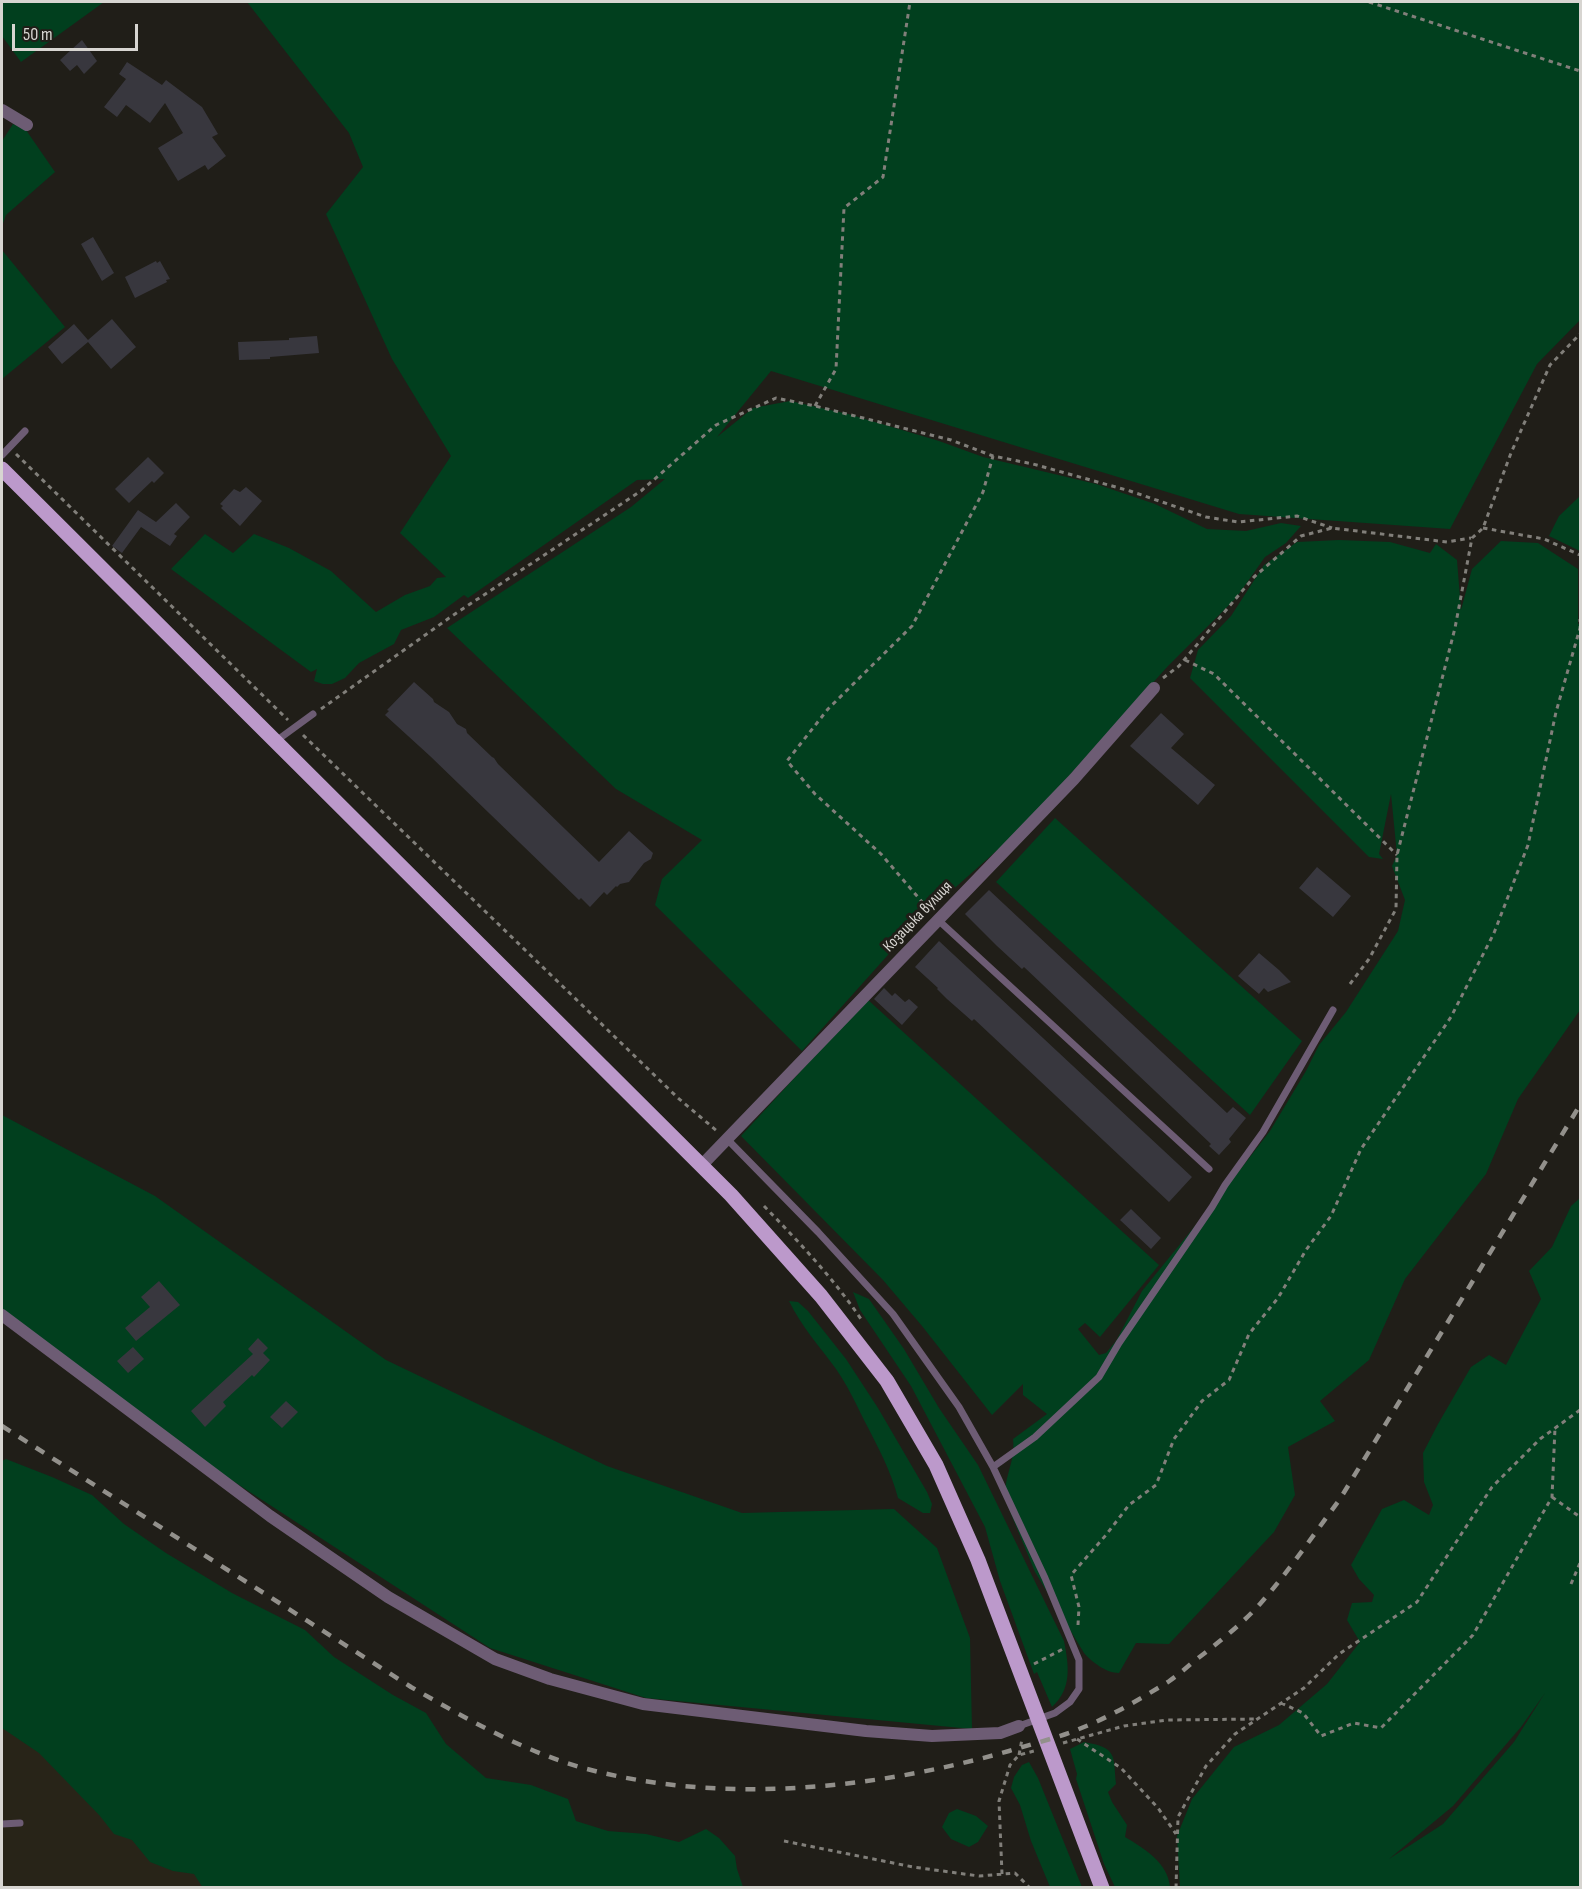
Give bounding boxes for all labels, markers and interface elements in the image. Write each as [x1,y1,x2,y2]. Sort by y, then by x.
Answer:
scale bar [15,12,141,50]
text: 50 m [23,24,53,45]
street label: Козацька вулиця [879,877,957,957]

